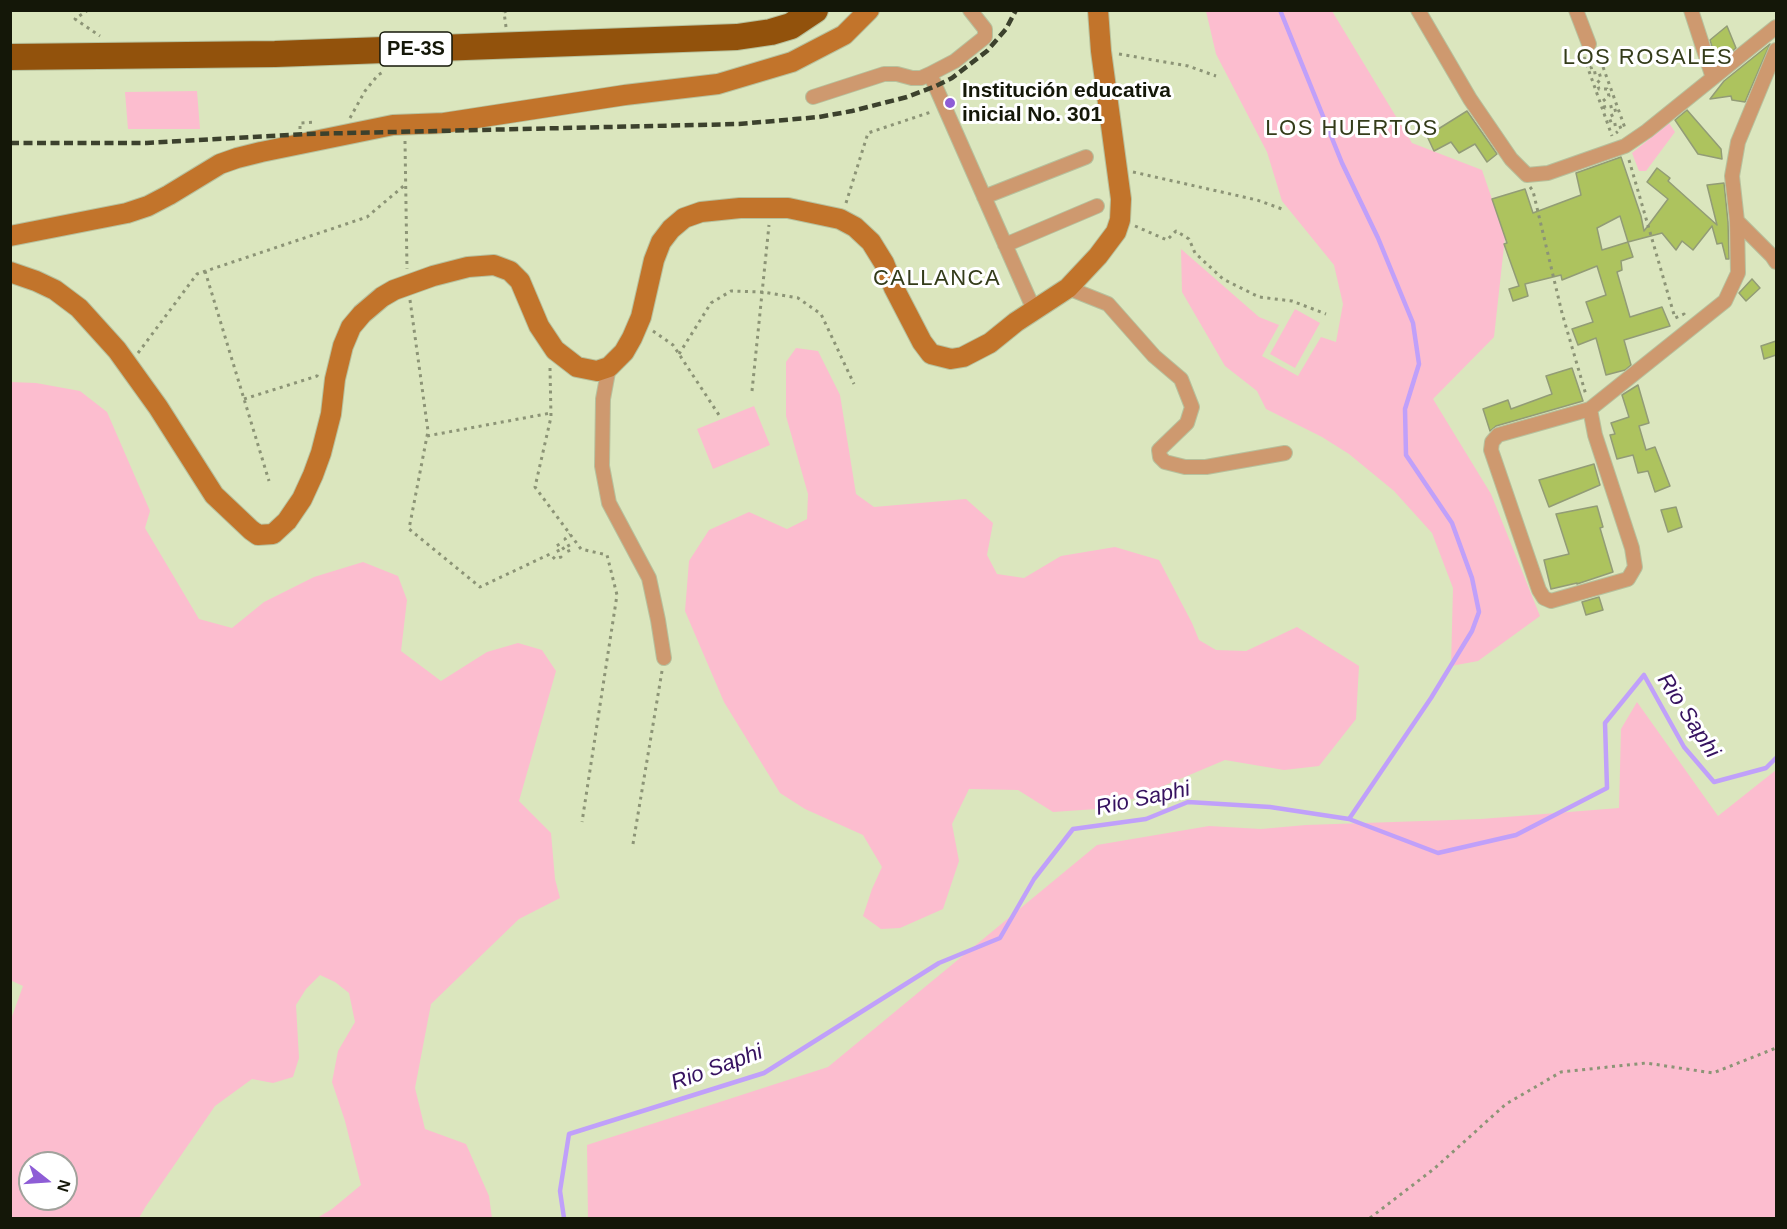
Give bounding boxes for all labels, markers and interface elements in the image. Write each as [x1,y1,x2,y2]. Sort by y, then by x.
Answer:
road number: PE-3S [380,32,452,66]
district label: LOS ROSALES [1563,45,1733,71]
place label: Institución educativa inicial No. 301 [962,78,1171,128]
marker: Institución educativa inicial No. 301 [943,96,957,110]
district label: LOS HUERTOS [1265,116,1439,142]
district label: CALLANCA [873,266,1001,292]
water label: Rio Saphi [1651,669,1725,763]
water label: Rio Saphi [1094,776,1192,822]
water label: Rio Saphi [668,1039,766,1097]
north arrow [18,1151,78,1211]
text: N [54,1178,74,1194]

